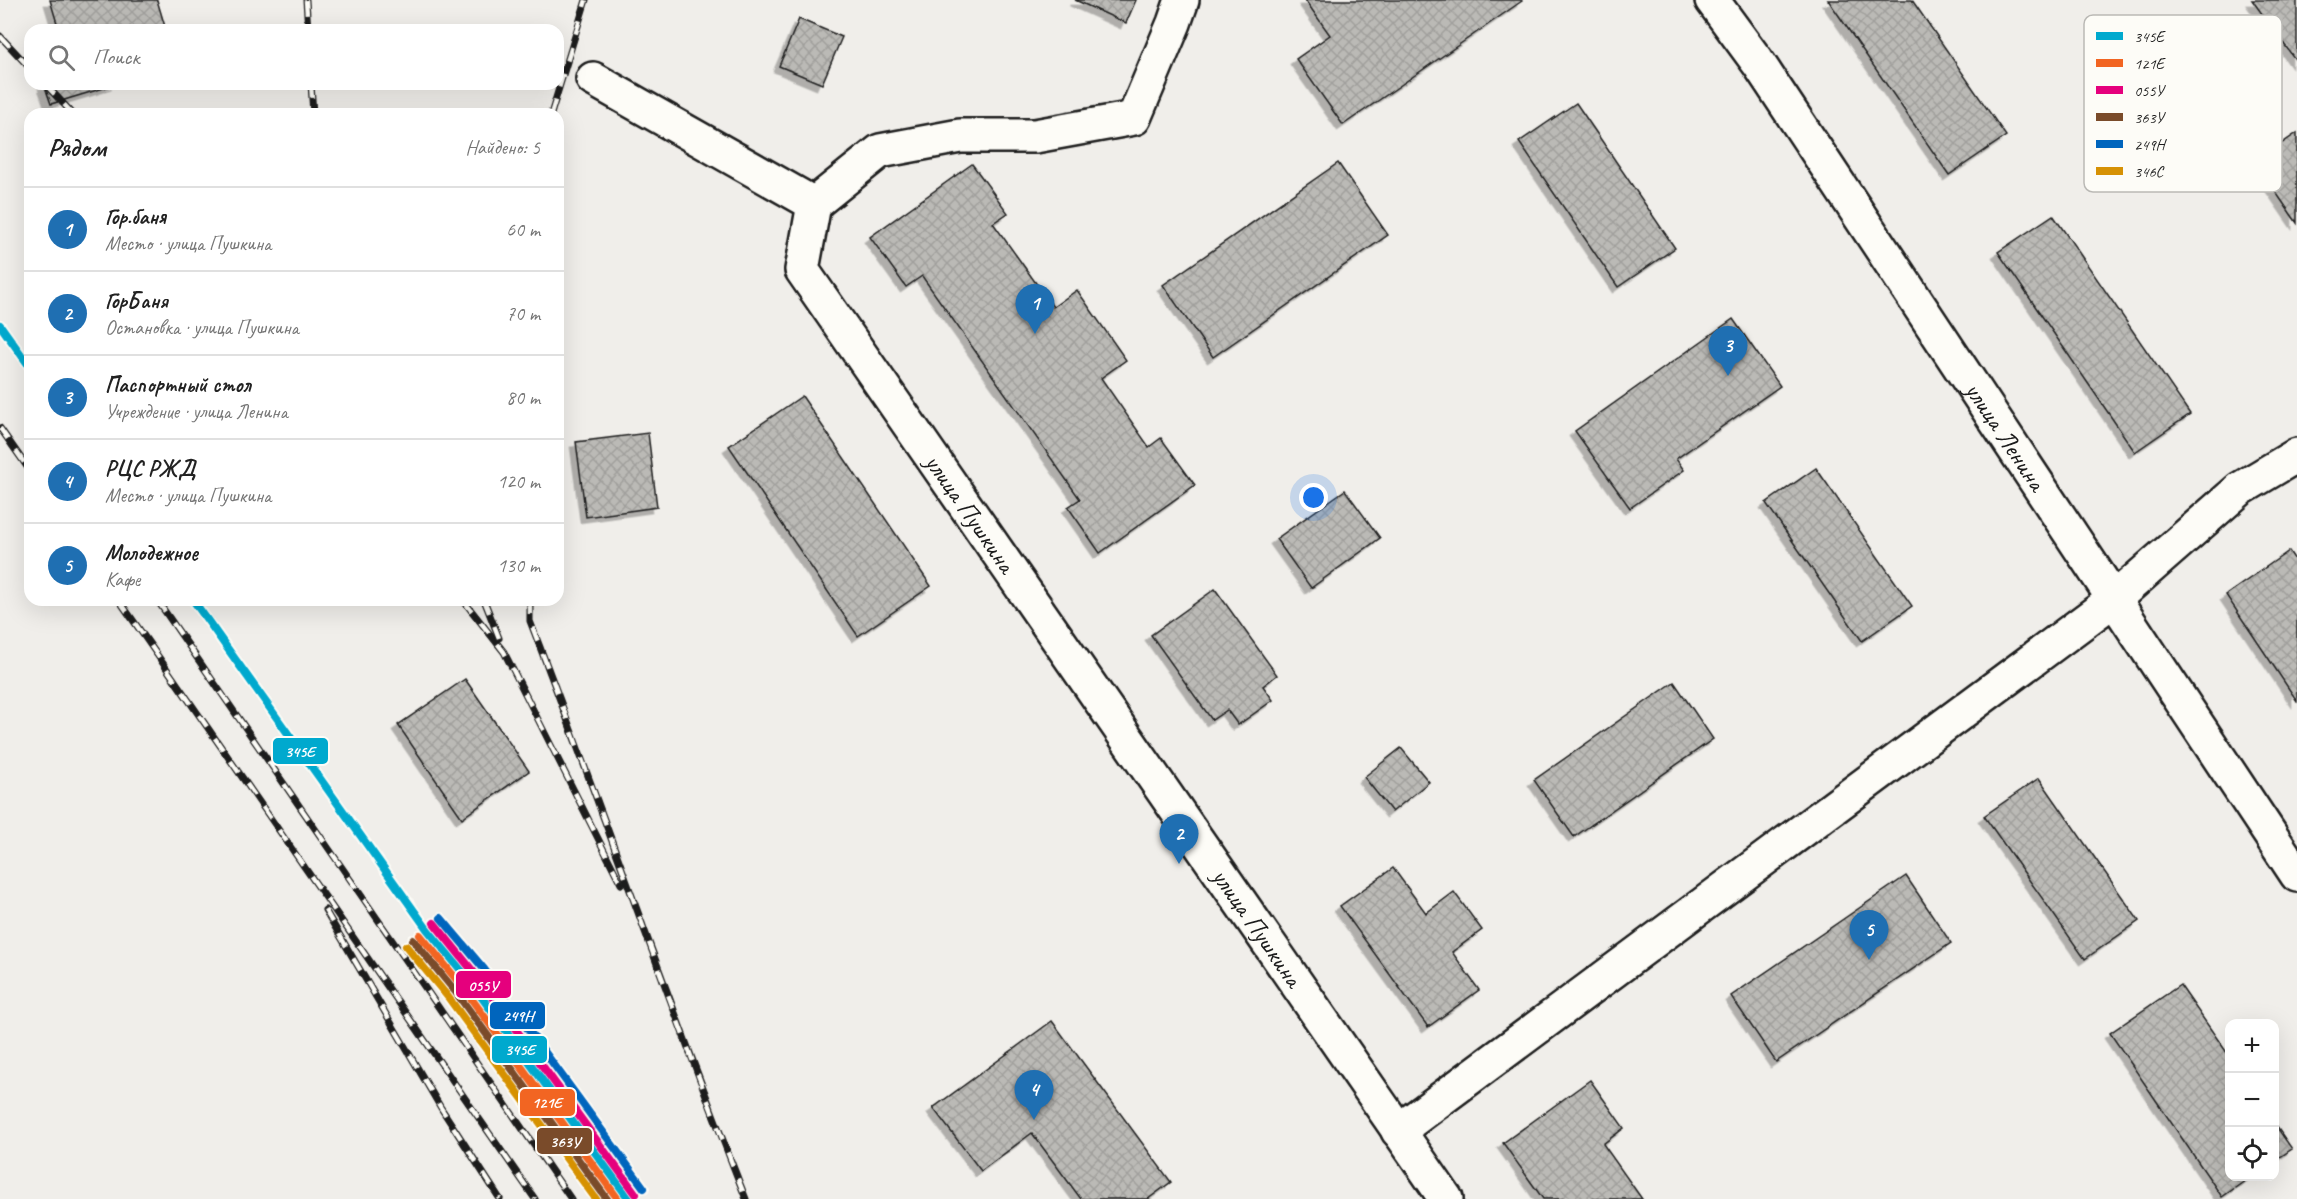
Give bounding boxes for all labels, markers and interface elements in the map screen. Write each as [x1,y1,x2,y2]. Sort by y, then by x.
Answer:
legend [2084,15,2282,192]
search box [24,24,564,90]
text: 345Е [2134,27,2167,47]
icon: search [45,41,78,74]
text: Поиск [93,43,139,71]
text: 121Е [2134,54,2167,74]
text: 055У [2134,81,2167,101]
text: 363У [2134,108,2167,128]
text: Рядом [48,131,106,164]
text: Найдено: 5 [465,135,540,160]
text: 249Н [2134,135,2168,155]
text: 346С [2134,162,2165,182]
text: Гор.баня [105,203,166,231]
text: 1 [63,217,72,242]
text: 60 m [506,217,540,242]
text: Место · улица Пушкина [105,231,271,256]
pin: 1 [1016,284,1054,334]
text: ГорБаня [105,287,168,315]
text: 2 [63,301,72,326]
text: 70 m [506,301,540,326]
text: Остановка · улица Пушкина [105,315,299,340]
pin: 3 [1708,326,1748,376]
text: Паспортный стол [105,371,251,399]
street label: улица Ленина [1957,374,2055,499]
text: 3 [63,385,72,410]
text: 80 m [506,385,540,410]
text: Учреждение · улица Ленина [105,399,288,424]
street label: улица Пушкина [917,446,1025,581]
text: РЦС РЖД [105,455,196,483]
text: 4 [63,469,72,494]
text: 120 m [497,469,540,494]
text: Место · улица Пушкина [105,483,271,508]
your location [1299,483,1328,512]
text: Молодежное [105,539,198,567]
text: 5 [63,553,72,578]
text: 130 m [497,553,540,578]
text: Кафе [105,567,140,592]
line badge: 345Е [272,737,329,765]
text: 345Е [285,742,317,762]
pin: 2 [1160,814,1198,864]
street label: улица Пушкина [1204,860,1312,995]
pin: 5 [1850,910,1888,960]
line badge: 055У [455,970,512,999]
text: 055У [468,976,501,996]
line badge: 249Н [489,1001,546,1030]
text: 249Н [503,1006,536,1026]
map controls [2225,1019,2279,1181]
button: + [2225,1019,2279,1073]
line badge: 345Е [491,1035,548,1064]
text: 345Е [505,1040,537,1060]
pin: 4 [1014,1070,1054,1120]
button: − [2225,1073,2279,1127]
line badge: 121Е [519,1088,576,1117]
text: 121Е [532,1093,564,1113]
line badge: 363У [536,1127,593,1155]
button: locate [2225,1127,2279,1181]
text: 363У [550,1132,584,1152]

